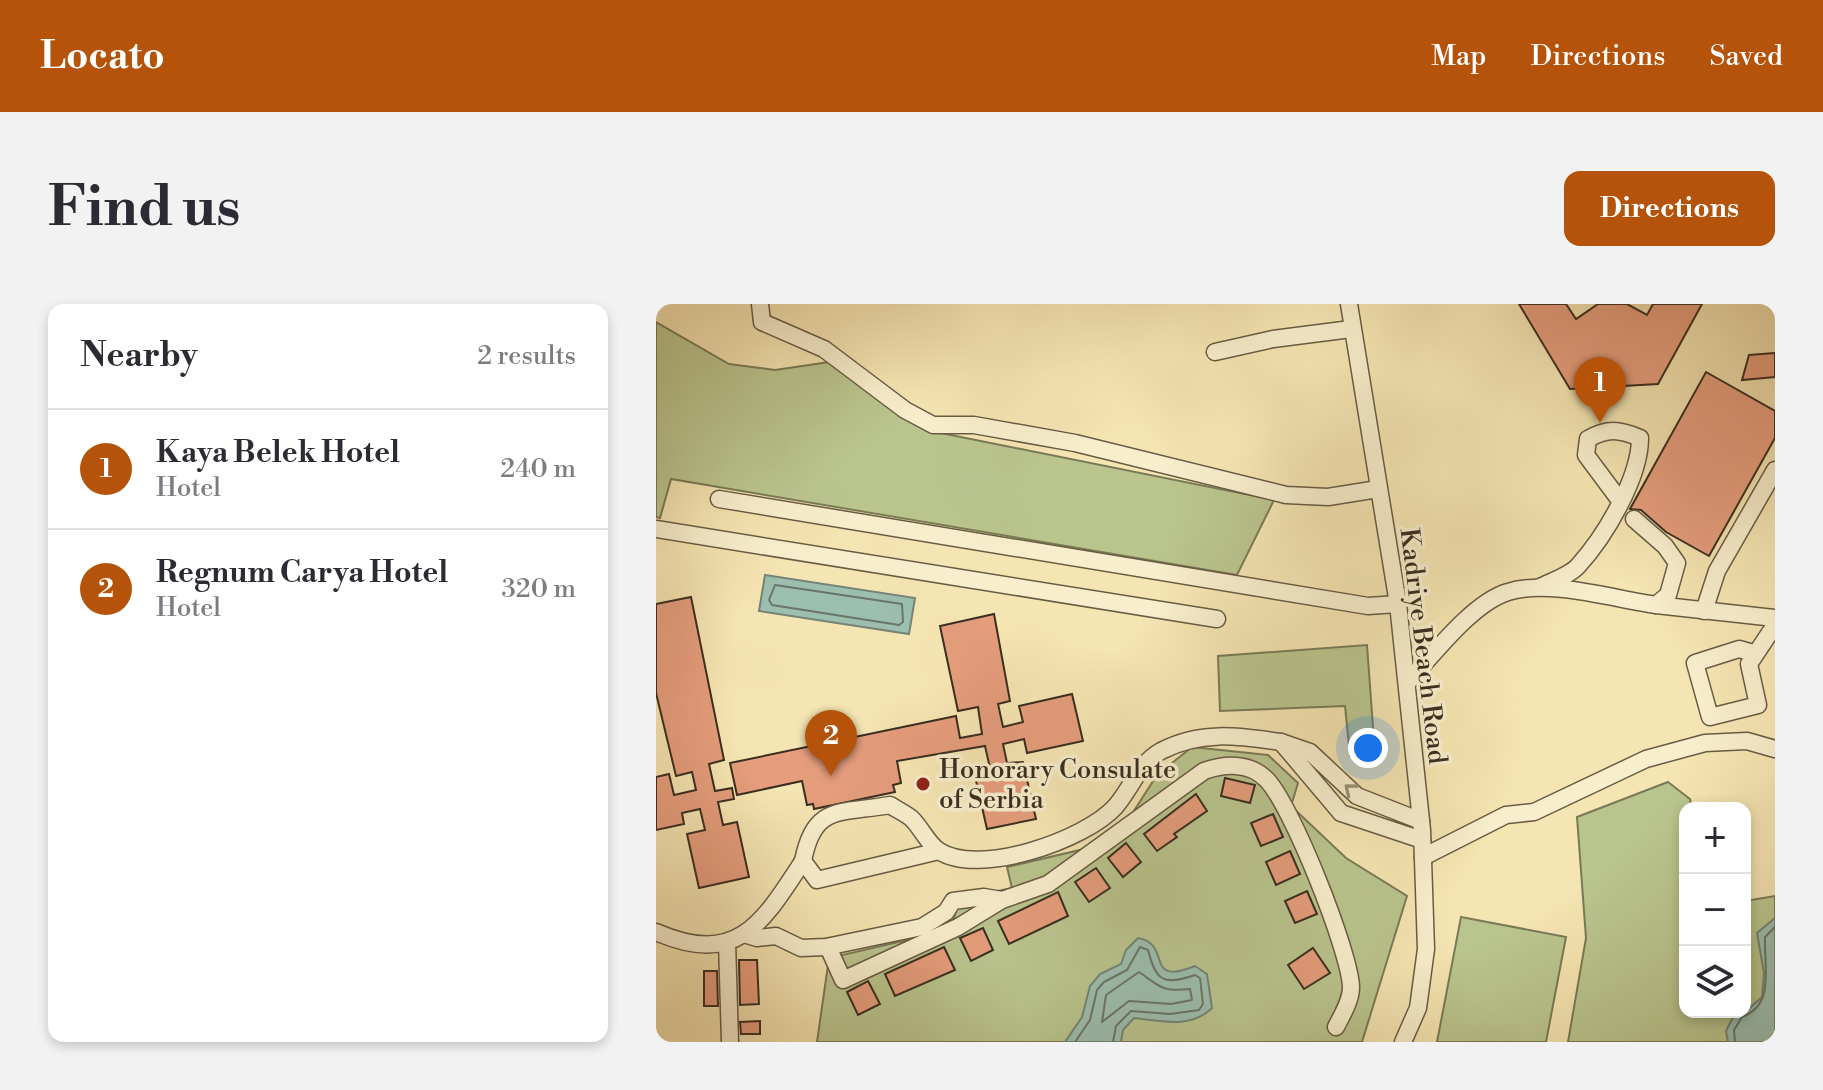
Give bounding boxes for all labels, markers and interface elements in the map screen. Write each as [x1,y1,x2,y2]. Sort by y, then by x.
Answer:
text: Locato [40,33,165,80]
text: Map [1431,39,1486,74]
text: Directions [1530,39,1665,74]
text: Saved [1709,39,1783,74]
button: Directions [1564,171,1775,246]
text: Find us [48,173,241,243]
text: Nearby [80,335,198,377]
text: 2 results [477,340,576,372]
pin: 1 [1574,357,1626,423]
text: Kaya Belek Hotel [156,434,400,472]
text: 1 [100,453,112,485]
text: 240 m [500,453,576,485]
text: Hotel [156,472,221,504]
street label: Kadriye Beach Road [1393,526,1453,766]
text: Regnum Carya Hotel [156,554,448,592]
text: 2 [98,573,114,605]
text: 320 m [501,573,576,605]
text: Hotel [156,592,221,624]
pin: 2 [805,710,857,776]
your location [1348,728,1388,768]
place label: Honorary Consulate of Serbia [939,754,1176,816]
marker: Honorary Consulate of Serbia [914,775,932,793]
one-way arrow [1345,784,1360,799]
map controls [1679,802,1751,1018]
button: + [1679,802,1751,874]
button: − [1679,874,1751,946]
button: layers [1679,946,1751,1018]

